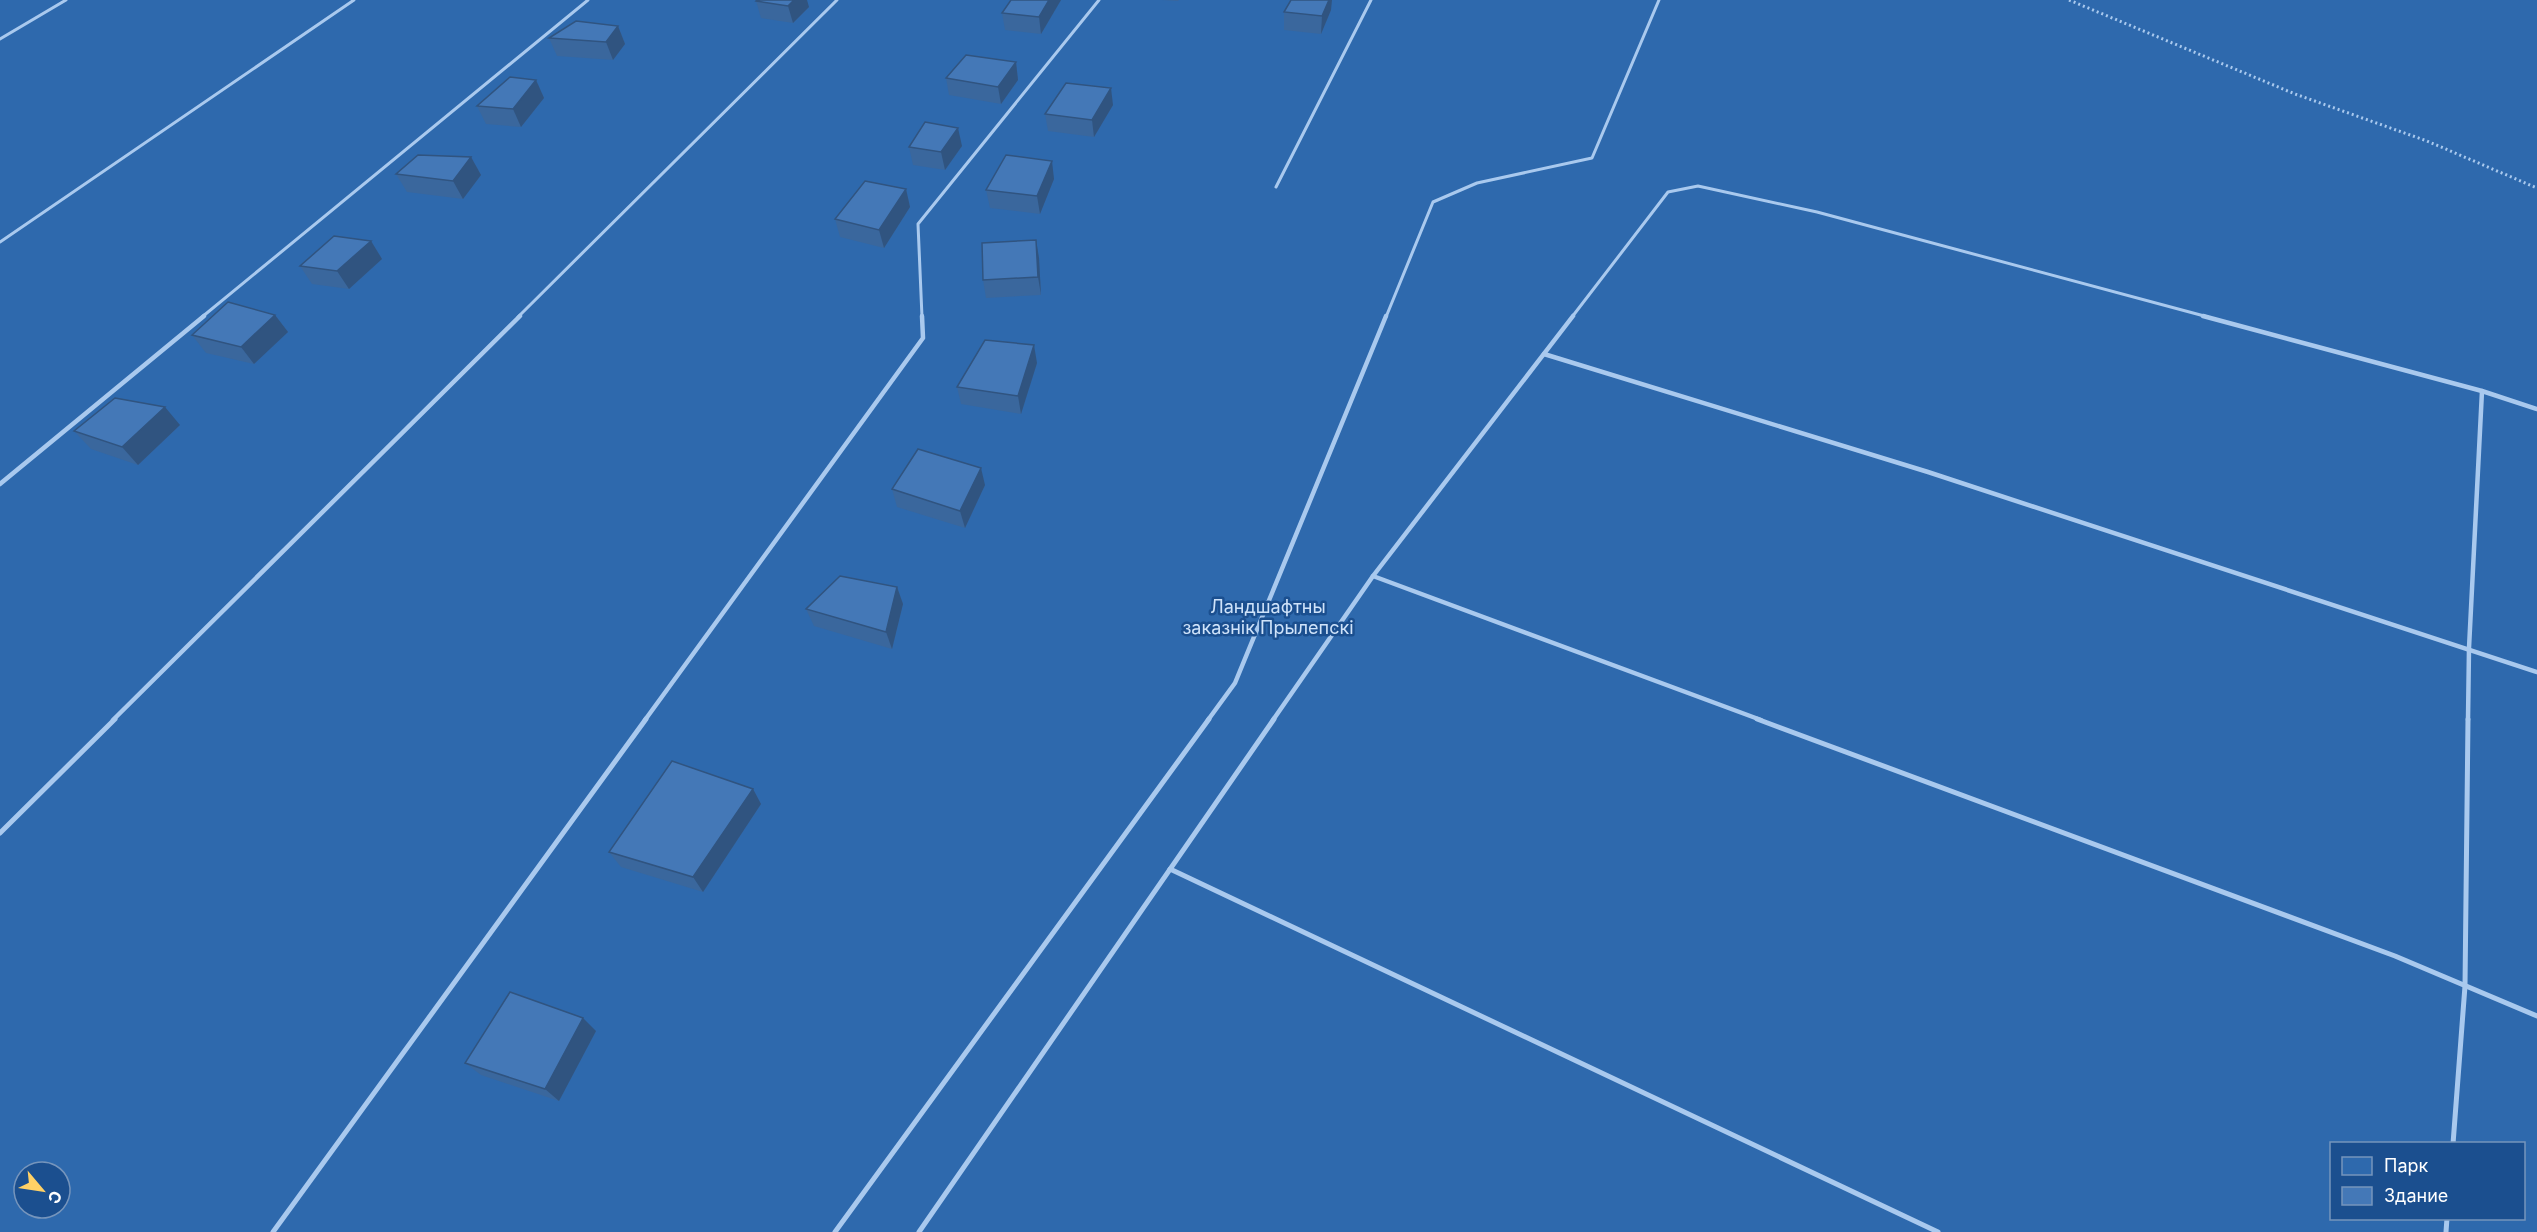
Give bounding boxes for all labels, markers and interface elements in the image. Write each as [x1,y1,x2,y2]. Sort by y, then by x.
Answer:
park label: Ландшафтны заказнік Прылепскі [1182,596,1354,638]
legend [2330,1142,2525,1220]
text: Парк [2384,1155,2429,1176]
north arrow [12,1160,72,1220]
text: Здание [2384,1185,2448,1206]
text: С [43,1187,67,1207]

